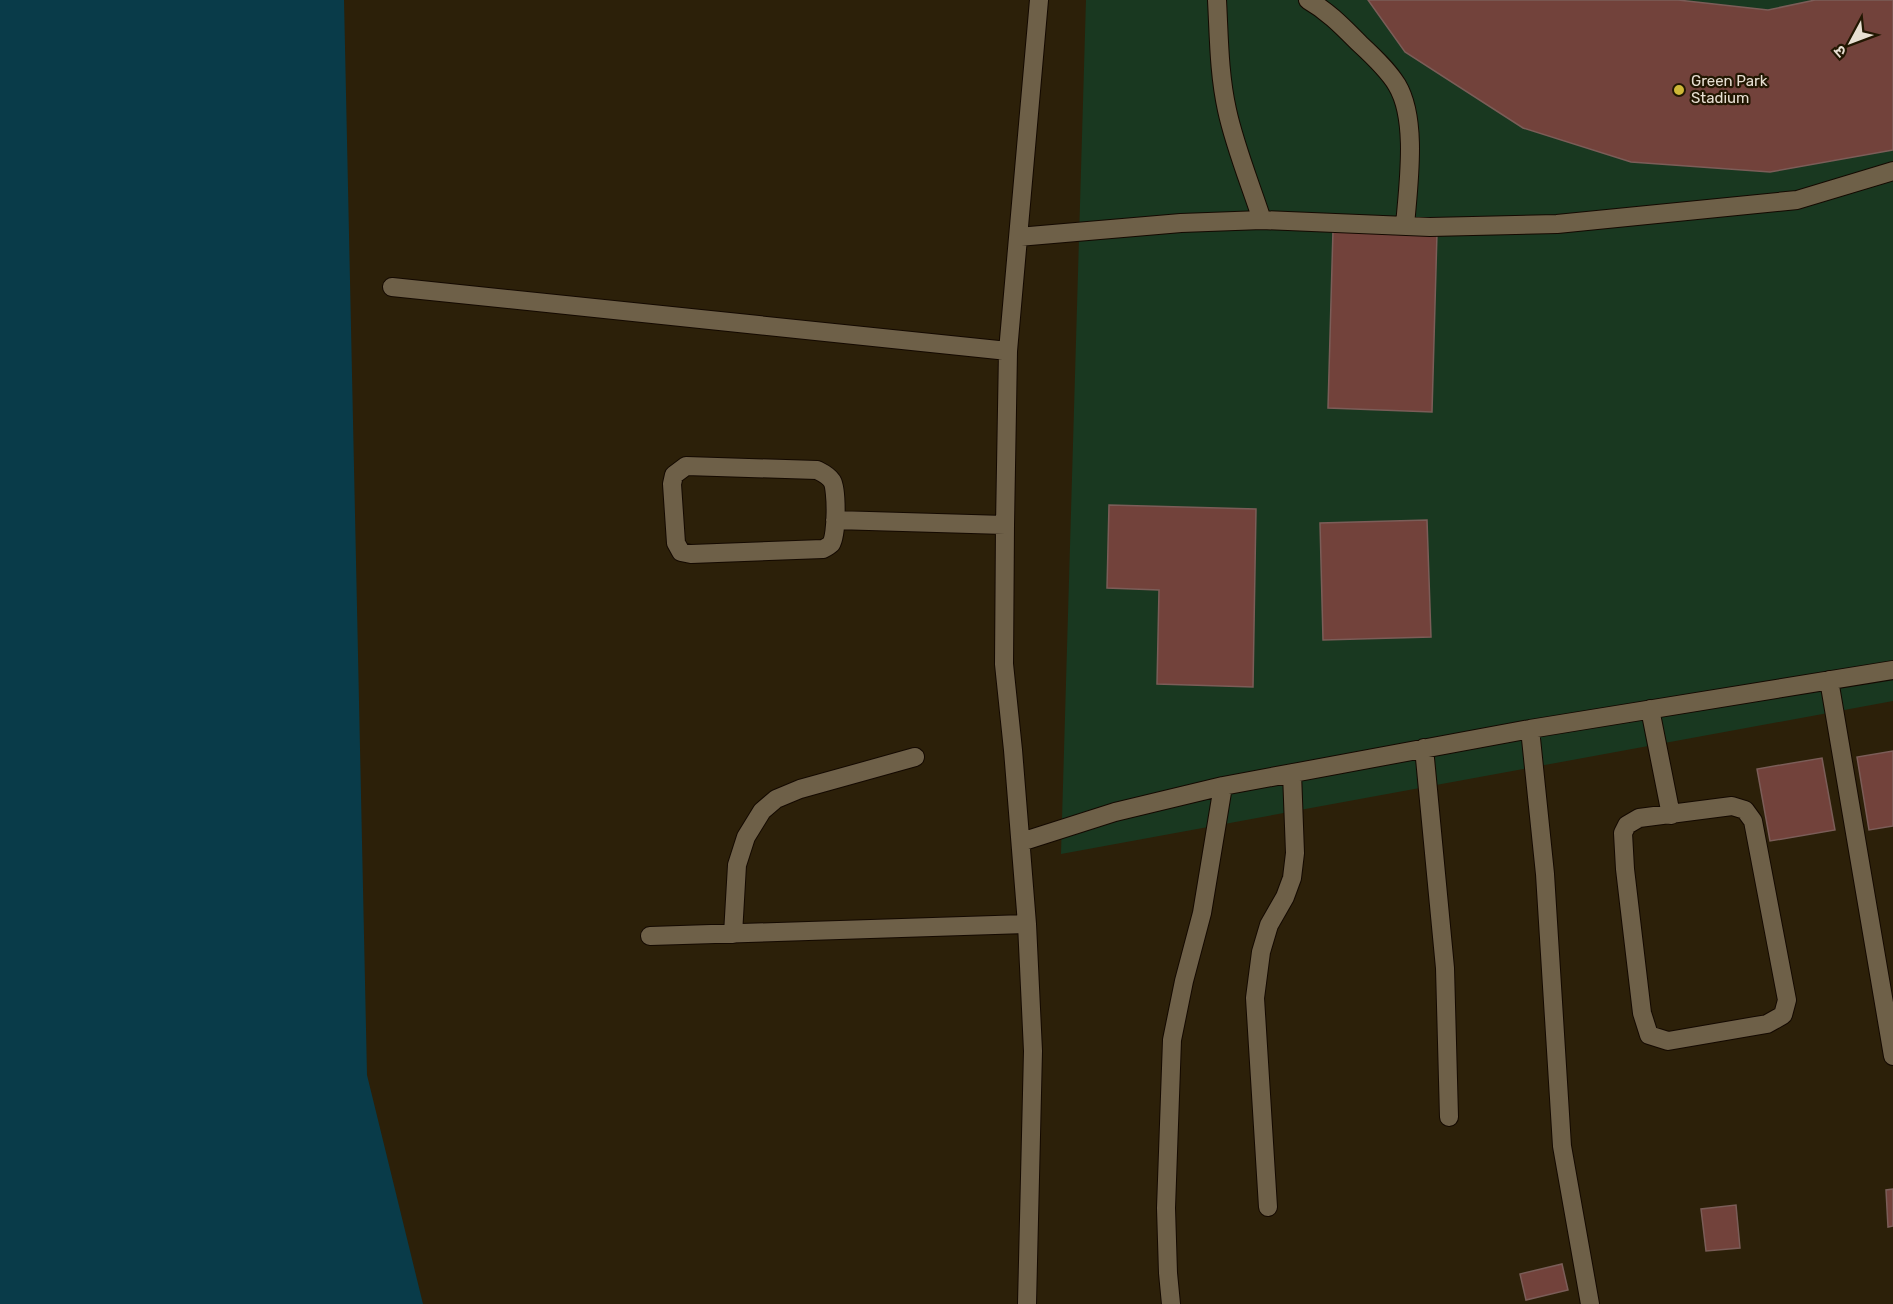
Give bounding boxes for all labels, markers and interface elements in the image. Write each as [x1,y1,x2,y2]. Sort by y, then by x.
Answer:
north arrow [1821,12,1881,72]
text: उ [1829,41,1850,61]
place label: Green Park Stadium [1691,72,1768,107]
marker: Green Park Stadium [1672,83,1686,97]

